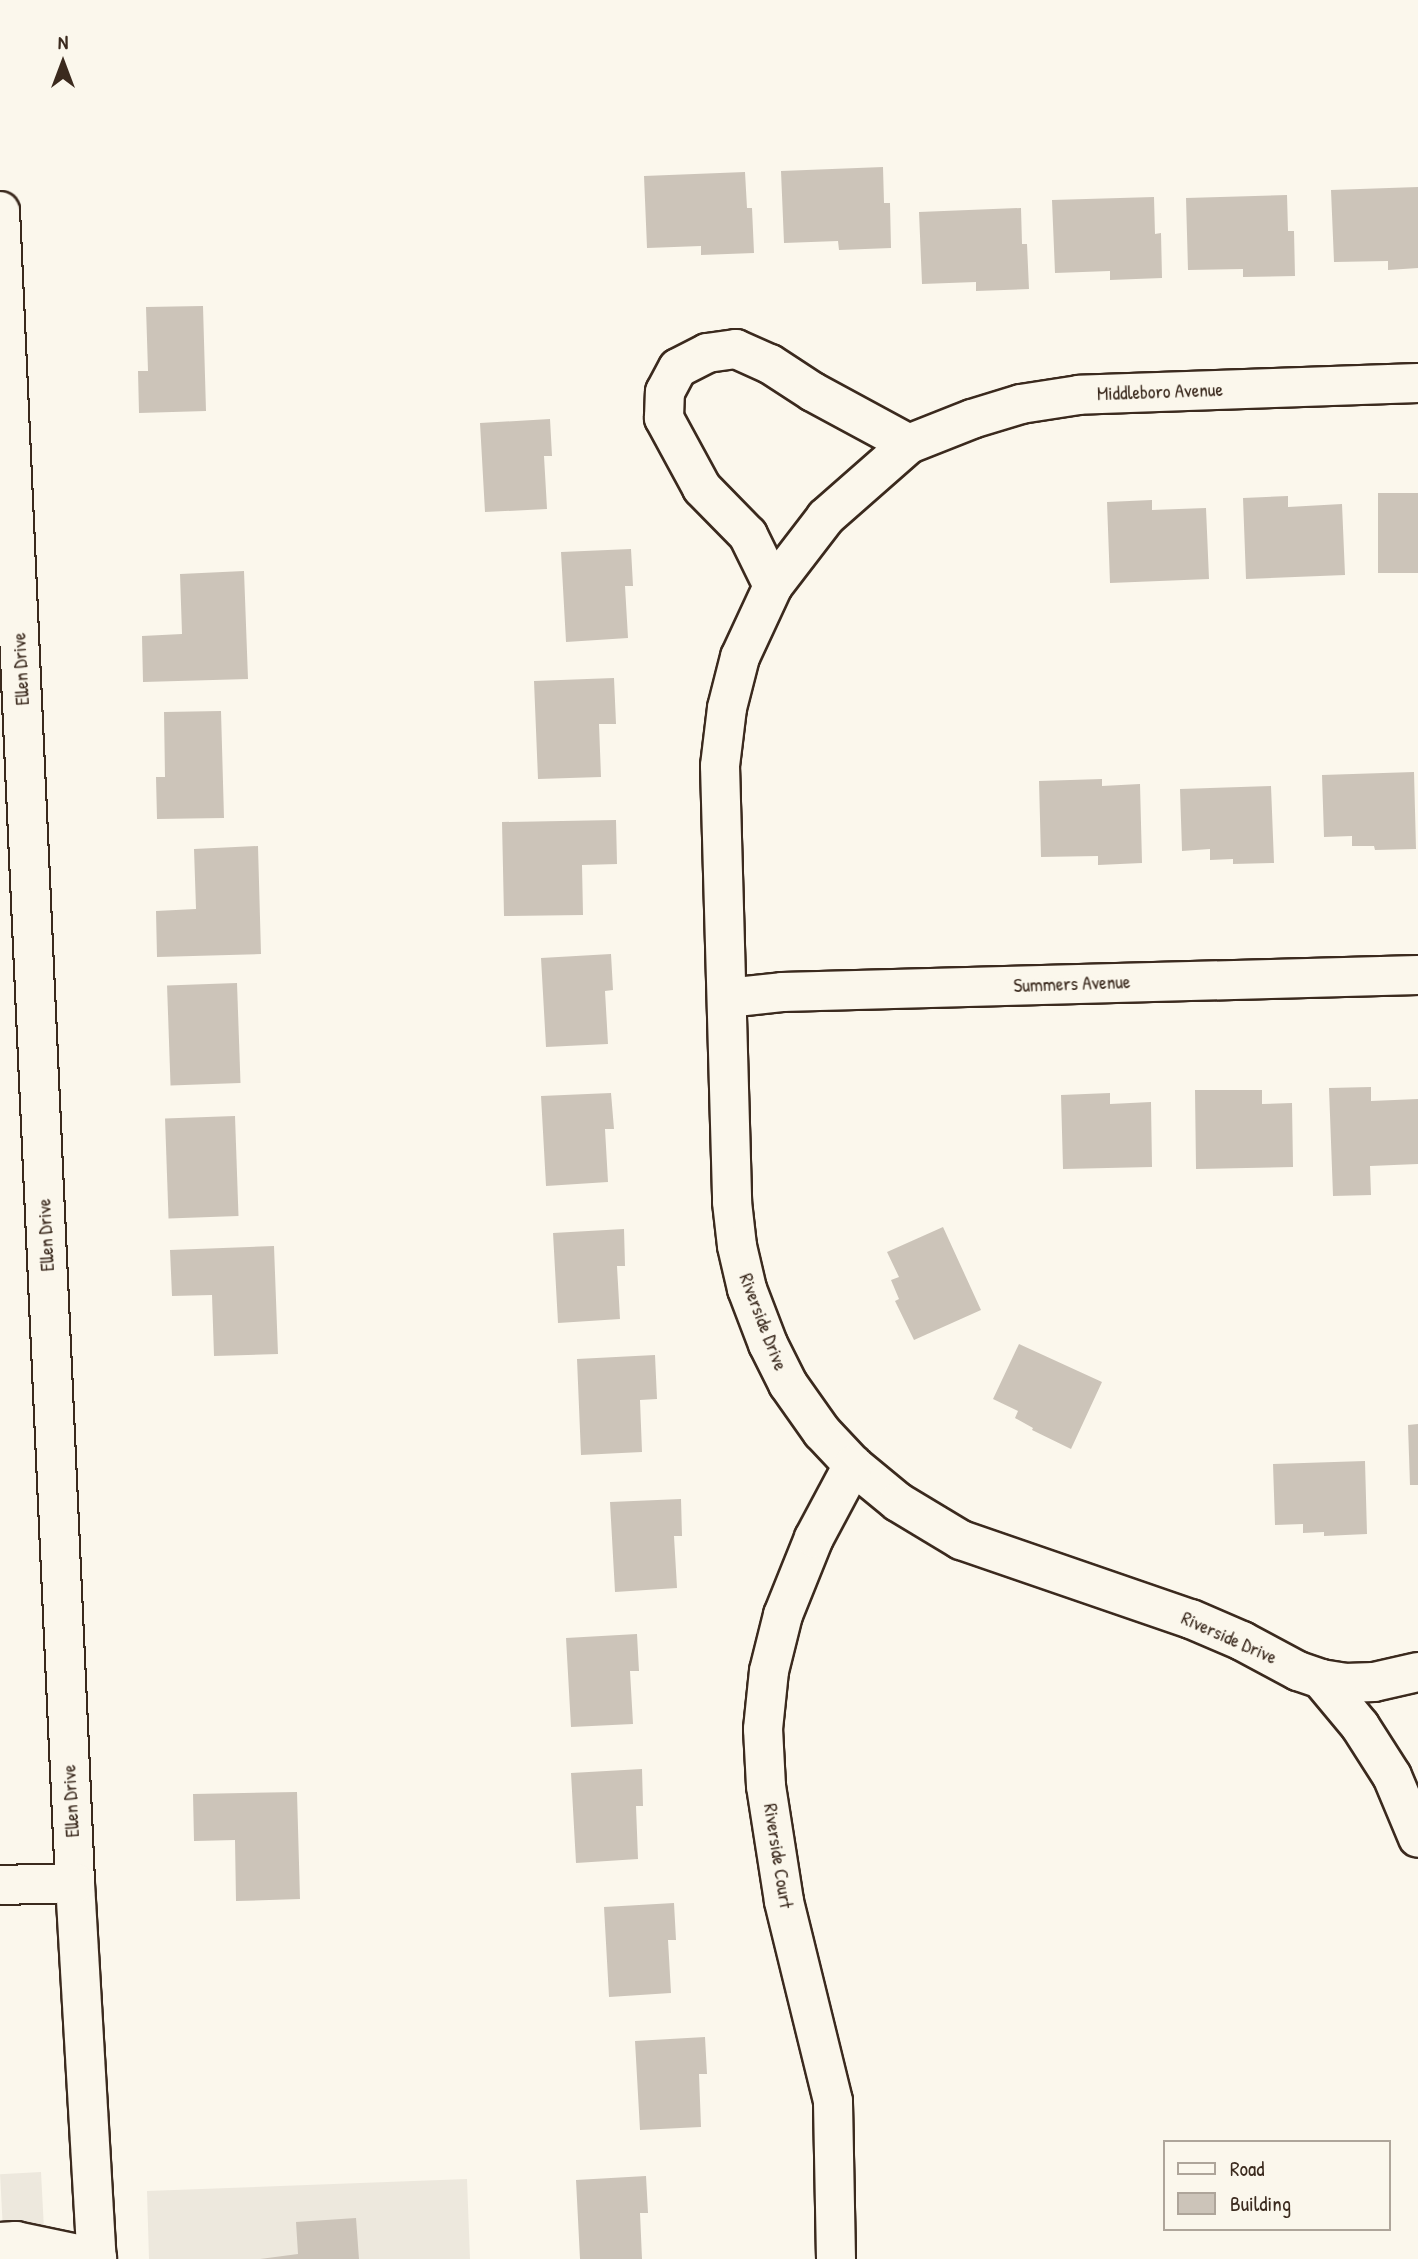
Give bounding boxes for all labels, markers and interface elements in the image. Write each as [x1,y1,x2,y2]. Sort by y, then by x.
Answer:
north arrow [28,28,98,98]
text: N [58,29,68,55]
street label: Middleboro Avenue [1097,378,1223,406]
street label: Ellen Drive [8,632,34,706]
street label: Summers Avenue [1013,971,1131,997]
street label: Ellen Drive [33,1198,59,1272]
street label: Riverside Drive [734,1270,792,1374]
street label: Riverside Drive [1178,1607,1280,1669]
street label: Ellen Drive [58,1764,84,1838]
street label: Riverside Court [758,1802,798,1910]
legend [1162,2140,1390,2231]
text: Road [1230,2154,1264,2183]
text: Building [1230,2189,1291,2218]

